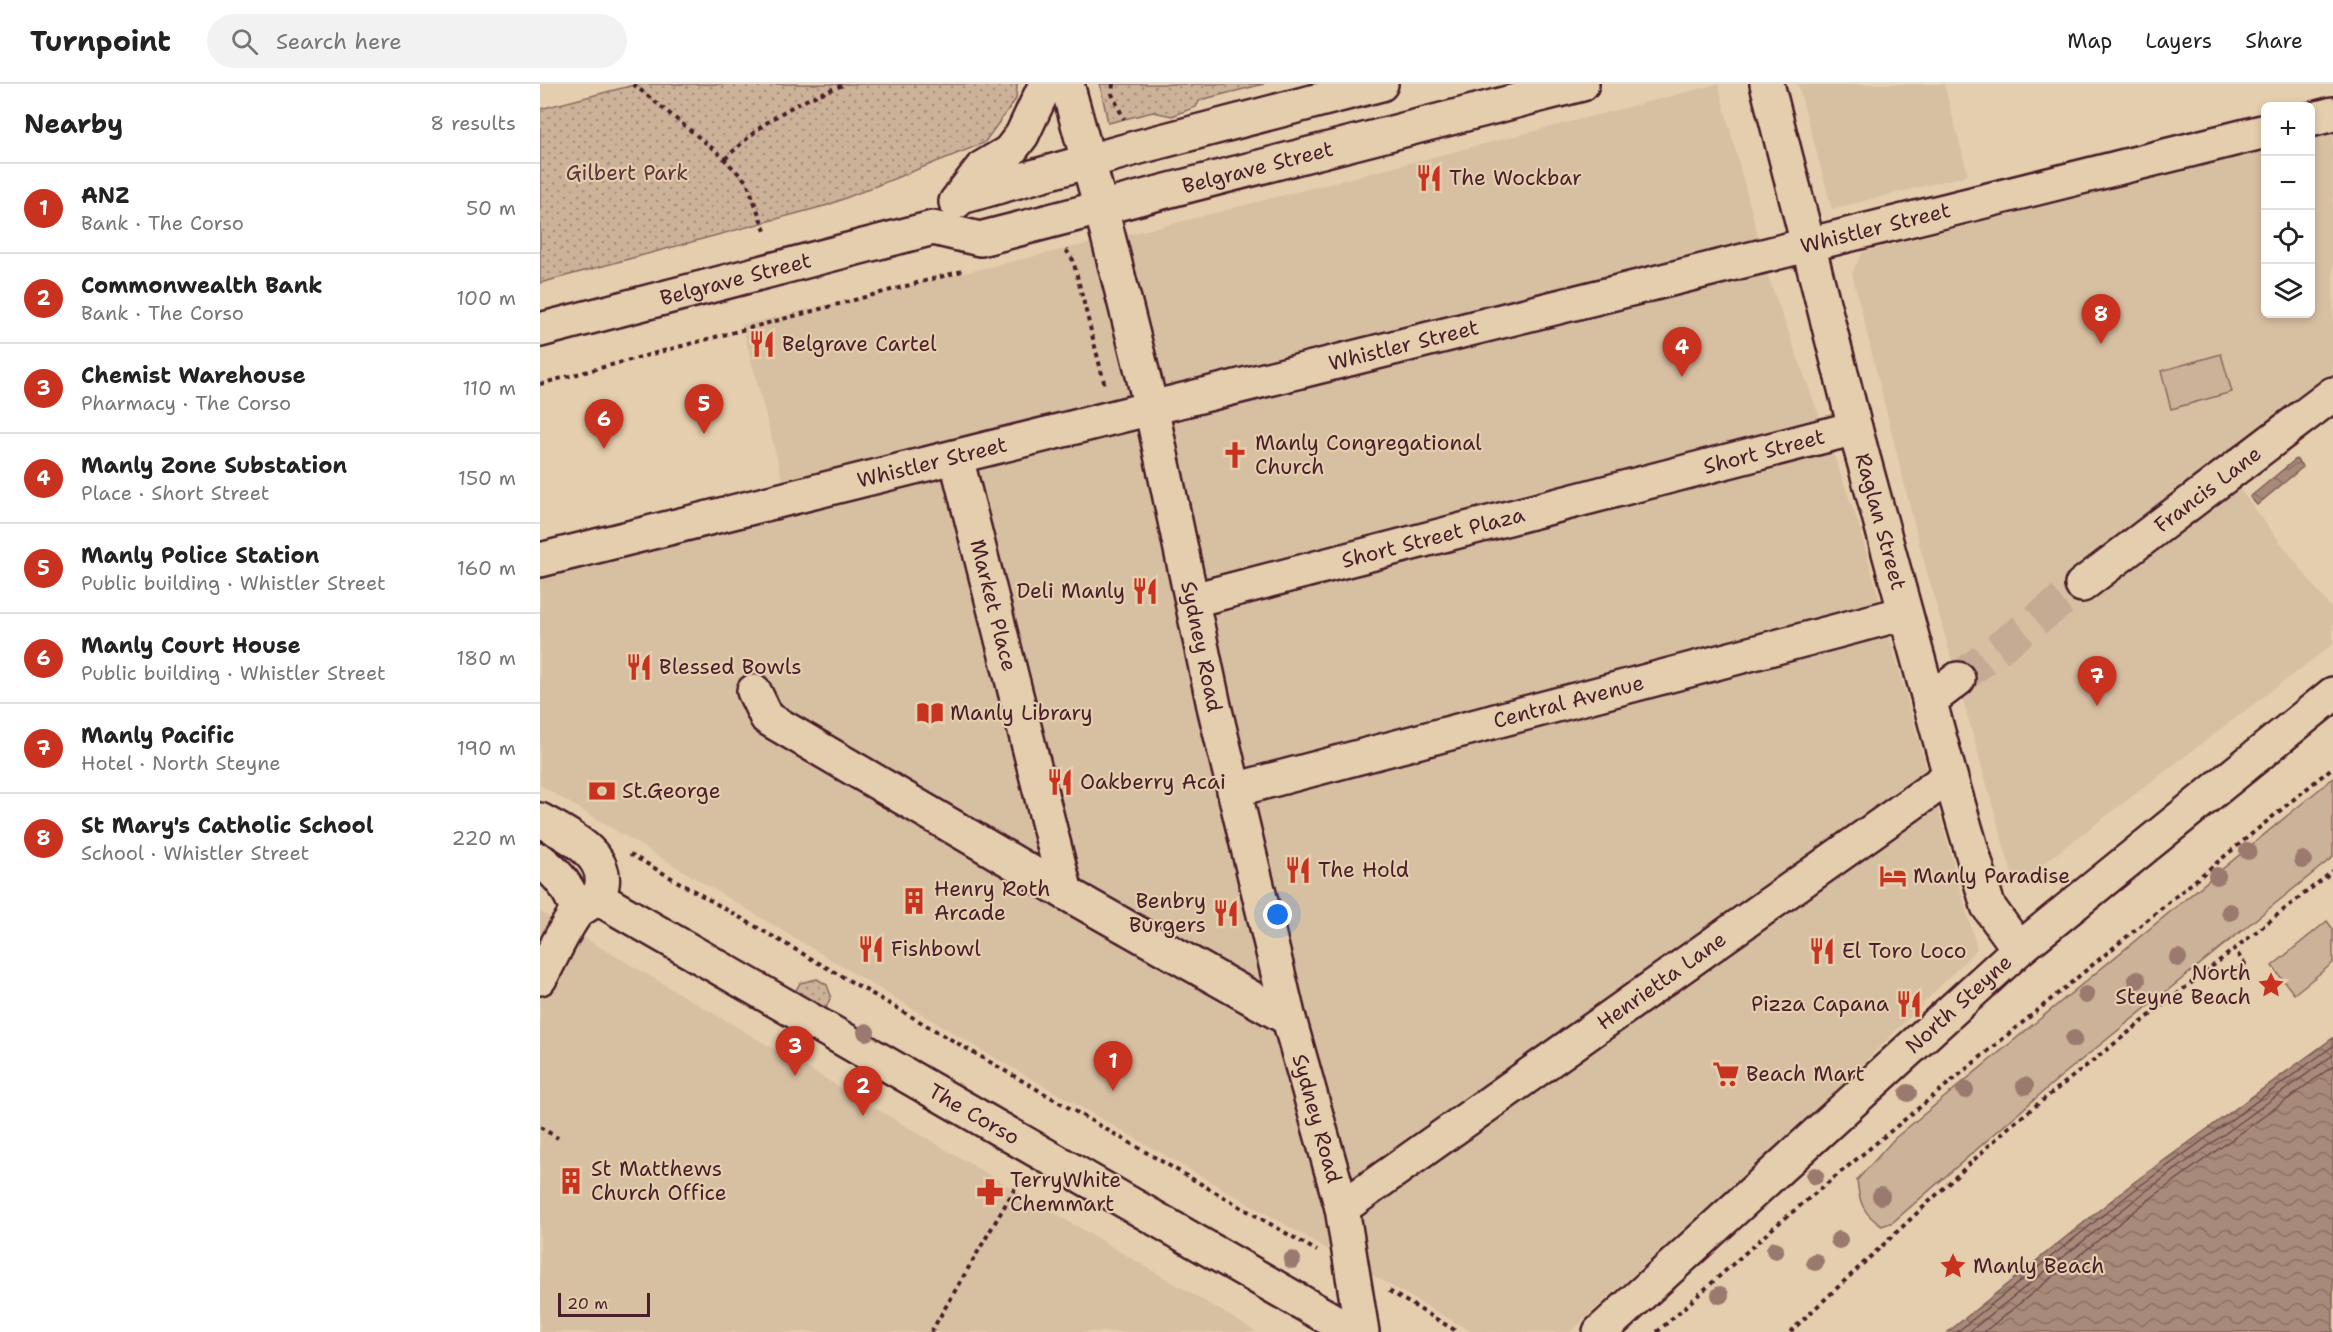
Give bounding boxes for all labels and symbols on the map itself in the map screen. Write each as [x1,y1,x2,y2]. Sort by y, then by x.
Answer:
street label: Belgrave Street [1179,135,1336,200]
park label: Gilbert Park [566,159,688,187]
restaurant icon: The Wockbar [1414,163,1444,193]
place label: The Wockbar [1449,164,1582,192]
street label: Whistler Street [1797,196,1953,260]
street label: Belgrave Street [657,246,814,312]
pin: 8 [2082,294,2120,344]
street label: Whistler Street [1326,313,1482,377]
pin: 4 [1662,328,1702,377]
restaurant icon: Belgrave Cartel [747,329,777,359]
place label: Belgrave Cartel [782,330,937,358]
pin: 5 [684,384,724,434]
pin: 6 [584,400,624,449]
street label: Short Street [1700,422,1828,481]
place label: Manly Congregational Church [1255,429,1482,481]
street label: Whistler Street [854,430,1010,495]
church icon: Manly Congregational Church [1220,440,1250,470]
street label: Francis Lane [2149,440,2267,539]
street label: Raglan Street [1848,450,1913,593]
street label: Short Street Plaza [1338,500,1528,575]
street label: Market Place [963,536,1024,674]
restaurant icon: Deli Manly [1130,576,1160,606]
place label: Deli Manly [1016,577,1125,605]
street label: Sydney Road [1174,579,1229,715]
restaurant icon: Blessed Bowls [624,652,654,682]
place label: Blessed Bowls [659,653,802,681]
pin: 7 [2078,656,2116,706]
street label: Central Avenue [1490,668,1647,735]
library icon: Manly Library [915,698,945,728]
place label: Manly Library [950,699,1093,727]
restaurant icon: Oakberry Acai [1045,767,1075,797]
place label: Oakberry Acai [1080,768,1226,796]
bank icon: St.George [587,776,617,806]
place label: St.George [622,777,721,805]
restaurant icon: The Hold [1283,855,1313,885]
place label: The Hold [1318,856,1409,884]
hotel icon: Manly Paradise [1878,861,1908,891]
place label: Manly Paradise [1913,862,2070,890]
place label: Henry Roth Arcade [934,875,1051,927]
building icon: Henry Roth Arcade [899,886,929,916]
place label: Benbry Burgers [1129,887,1206,939]
restaurant icon: Benbry Burgers [1211,898,1241,928]
your location [1263,900,1292,929]
street label: Henrietta Lane [1591,925,1732,1037]
restaurant icon: Fishbowl [856,934,886,964]
place label: Fishbowl [891,935,981,963]
restaurant icon: El Toro Loco [1807,936,1837,966]
place label: El Toro Loco [1842,937,1967,965]
street label: North Steyne [1899,948,2018,1060]
place label: North Steyne Beach [2115,959,2251,1011]
place icon: North Steyne Beach [2256,970,2286,1000]
restaurant icon: Pizza Capana [1894,989,1924,1019]
place label: Pizza Capana [1751,990,1889,1018]
pin: 3 [776,1026,814,1076]
pin: 1 [1094,1042,1132,1091]
street label: Sydney Road [1285,1051,1348,1186]
supermarket icon: Beach Mart [1711,1059,1741,1089]
place label: Beach Mart [1746,1060,1865,1088]
pin: 2 [844,1066,882,1116]
street label: The Corso [923,1077,1025,1151]
place label: St Matthews Church Office [591,1155,727,1207]
building icon: St Matthews Church Office [556,1166,586,1196]
place label: TerryWhite Chemmart [1010,1166,1121,1218]
pharmacy icon: TerryWhite Chemmart [975,1177,1005,1207]
place icon: Manly Beach [1938,1251,1968,1281]
place label: Manly Beach [1973,1252,2104,1280]
scale bar [558,1290,650,1318]

